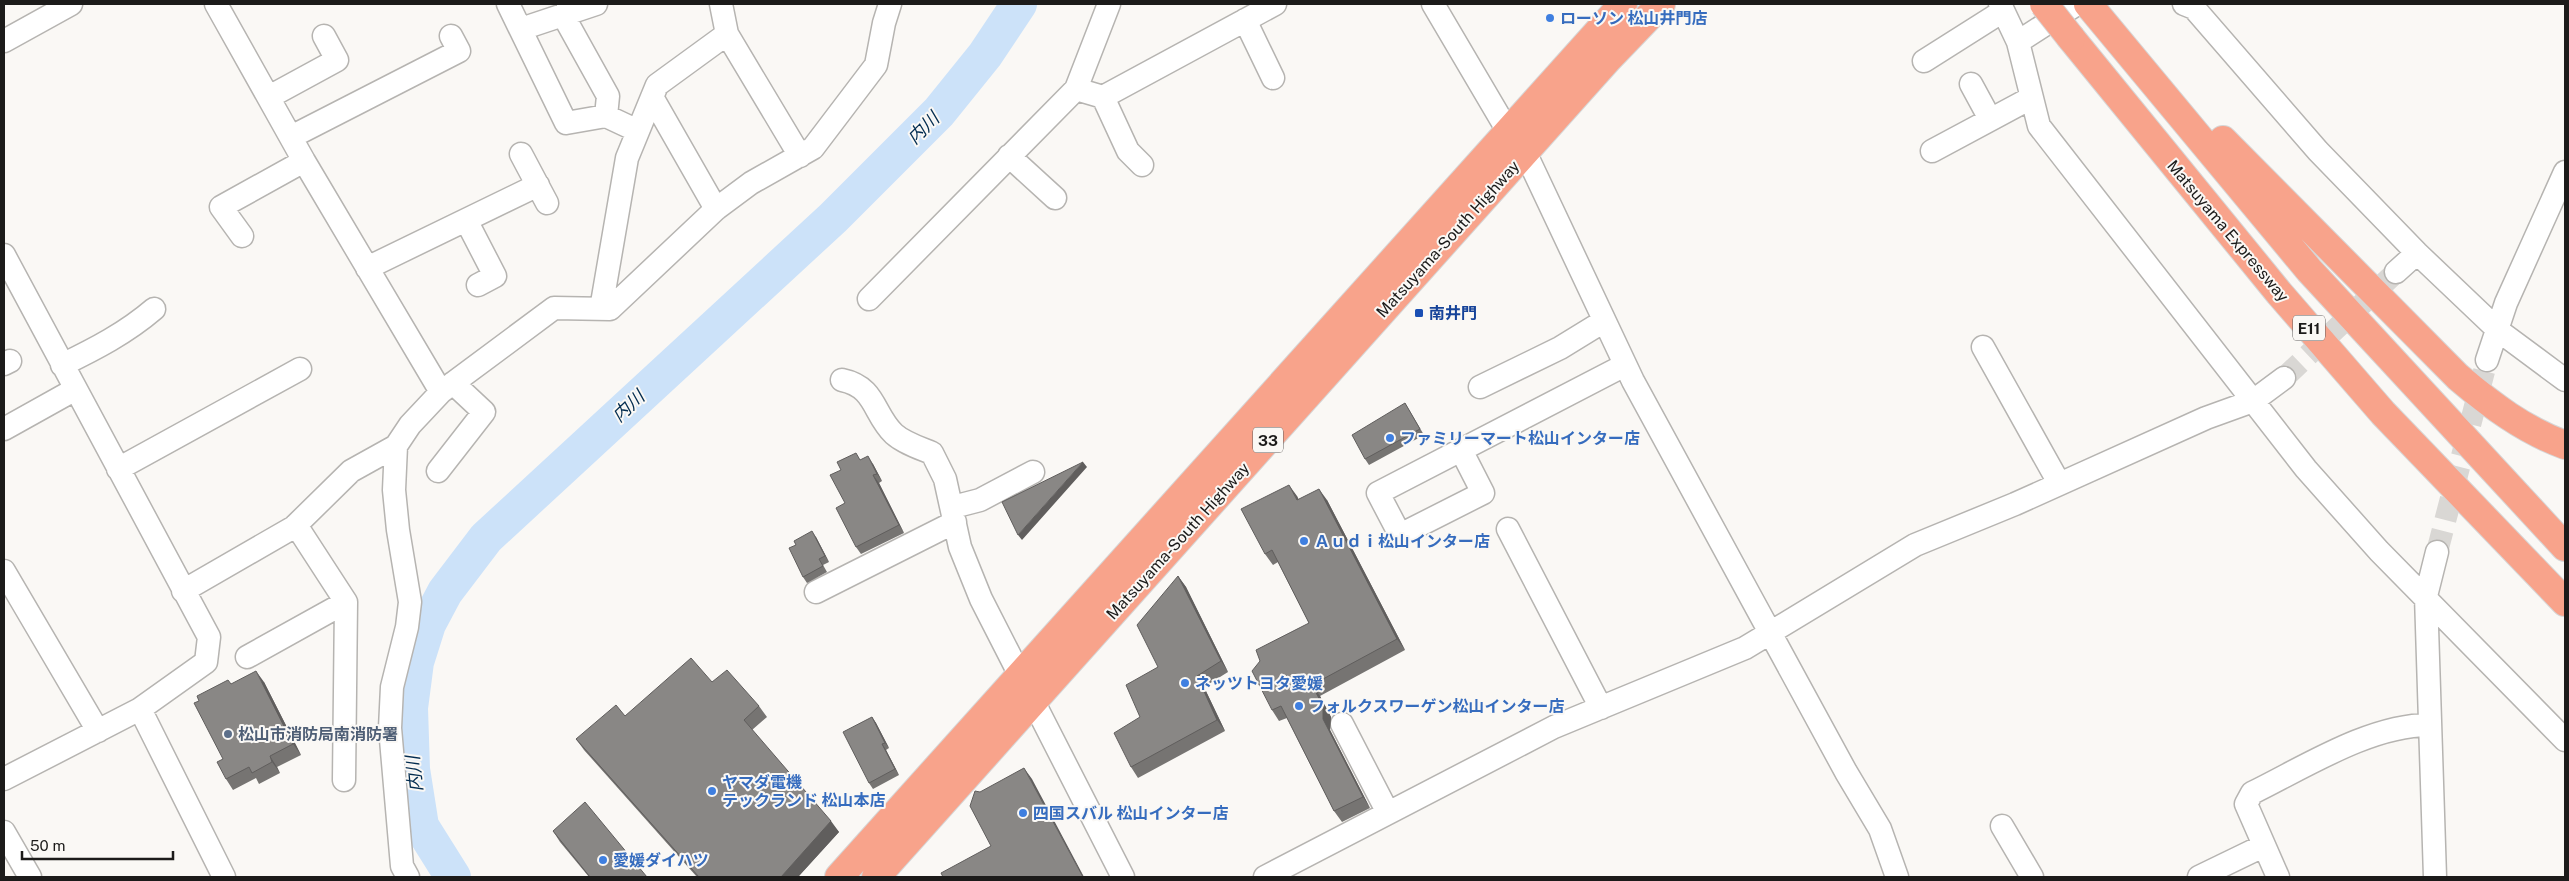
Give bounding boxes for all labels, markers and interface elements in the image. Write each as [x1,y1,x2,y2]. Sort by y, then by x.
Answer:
place label: ローソン 松山井門店 [1560,9,1708,28]
marker: ローソン 松山井門店 [1544,12,1556,24]
water label: 内川 [903,106,945,148]
street label: Matsuyama-South Highway [1372,156,1524,321]
street label: Matsuyama Expressway [2163,156,2293,306]
place label: 南井門 [1429,304,1477,323]
marker: 南井門 [1413,307,1425,319]
road number: E11 [2293,316,2325,340]
water label: 内川 [608,385,650,426]
road number: 33 [1253,428,1283,452]
place label: ファミリーマート松山インター店 [1400,429,1640,448]
marker: ファミリーマート松山インター店 [1384,432,1396,444]
street label: Matsuyama-South Highway [1102,458,1254,623]
place label: Ａｕｄｉ松山インター店 [1314,532,1490,551]
marker: Ａｕｄｉ松山インター店 [1298,535,1310,547]
place label: ネッツトヨタ愛媛 [1195,674,1323,693]
marker: ネッツトヨタ愛媛 [1179,677,1191,689]
place label: フォルクスワーゲン松山インター店 [1309,697,1565,716]
marker: フォルクスワーゲン松山インター店 [1293,700,1305,712]
place label: 松山市消防局南消防署 [238,725,398,744]
marker: 松山市消防局南消防署 [222,728,234,740]
water label: 内川 [401,753,426,793]
place label: ヤマダ電機 テックランド 松山本店 [722,773,886,810]
marker: ヤマダ電機 テックランド 松山本店 [706,785,718,797]
place label: 四国スバル 松山インター店 [1033,804,1229,823]
marker: 四国スバル 松山インター店 [1017,807,1029,819]
scale bar [22,828,174,860]
text: 50 m [30,837,65,854]
place label: 愛媛ダイハツ [613,851,709,870]
marker: 愛媛ダイハツ [597,854,609,866]

